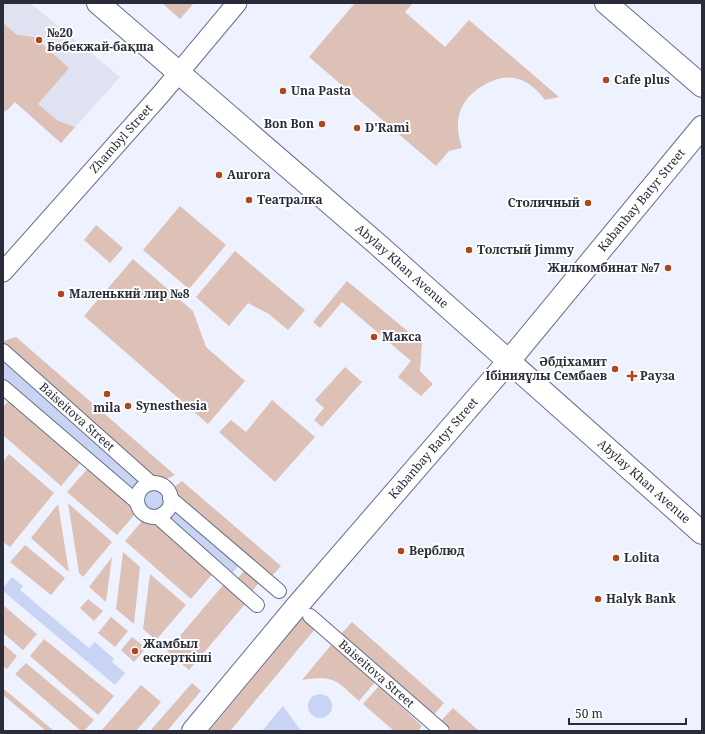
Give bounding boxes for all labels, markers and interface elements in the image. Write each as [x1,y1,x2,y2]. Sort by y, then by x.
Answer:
place label: №20 Бөбекжай-бақша [47,24,154,55]
marker: №20 Бөбекжай-бақша [34,35,44,45]
place label: Cafe plus [614,71,670,88]
marker: Cafe plus [601,75,611,85]
place label: Una Pasta [291,82,351,99]
marker: Una Pasta [278,86,288,96]
street label: Zhambyl Street [86,100,156,177]
place label: Bon Bon [264,115,314,132]
marker: Bon Bon [317,119,327,129]
place label: D'Rami [365,119,410,136]
marker: D'Rami [352,123,362,133]
street label: Kabanbay Batyr Street [594,145,689,255]
place label: Aurora [227,166,271,183]
marker: Aurora [214,170,224,180]
place label: Театралка [257,191,323,208]
place label: Столичный [508,194,580,211]
marker: Театралка [244,195,254,205]
marker: Столичный [583,198,593,208]
street label: Abylay Khan Avenue [352,220,452,312]
place label: Толстый Jimmy [477,241,574,258]
marker: Толстый Jimmy [464,245,474,255]
place label: Жилкомбинат №7 [547,259,660,276]
marker: Жилкомбинат №7 [663,263,673,273]
place label: Маленький лир №8 [69,285,190,302]
marker: Маленький лир №8 [56,289,66,299]
place label: Макса [382,328,422,345]
marker: Макса [369,332,379,342]
place label: Әбдіхамит Ібінияұлы Сембаев [486,353,607,384]
marker: Әбдіхамит Ібінияұлы Сембаев [610,364,620,374]
place label: Рауза [640,367,675,384]
marker: Рауза [627,371,637,381]
street label: Baiseitova Street [36,378,119,455]
marker: mila [102,389,112,399]
street label: Kabanbay Batyr Street [384,394,481,502]
place label: Synesthesia [136,397,207,414]
place label: mila [93,399,121,416]
marker: Synesthesia [123,401,133,411]
street label: Abylay Khan Avenue [594,435,695,527]
place label: Верблюд [409,542,465,559]
marker: Верблюд [396,546,406,556]
place label: Lolita [624,549,660,566]
marker: Lolita [611,553,621,563]
place label: Halyk Bank [606,590,676,607]
marker: Halyk Bank [593,594,603,604]
place label: Жамбыл ескерткіші [143,635,213,666]
street label: Baiseitova Street [335,636,418,711]
marker: Жамбыл ескерткіші [130,646,140,656]
scale bar [569,700,686,726]
text: 50 m [575,705,603,722]

